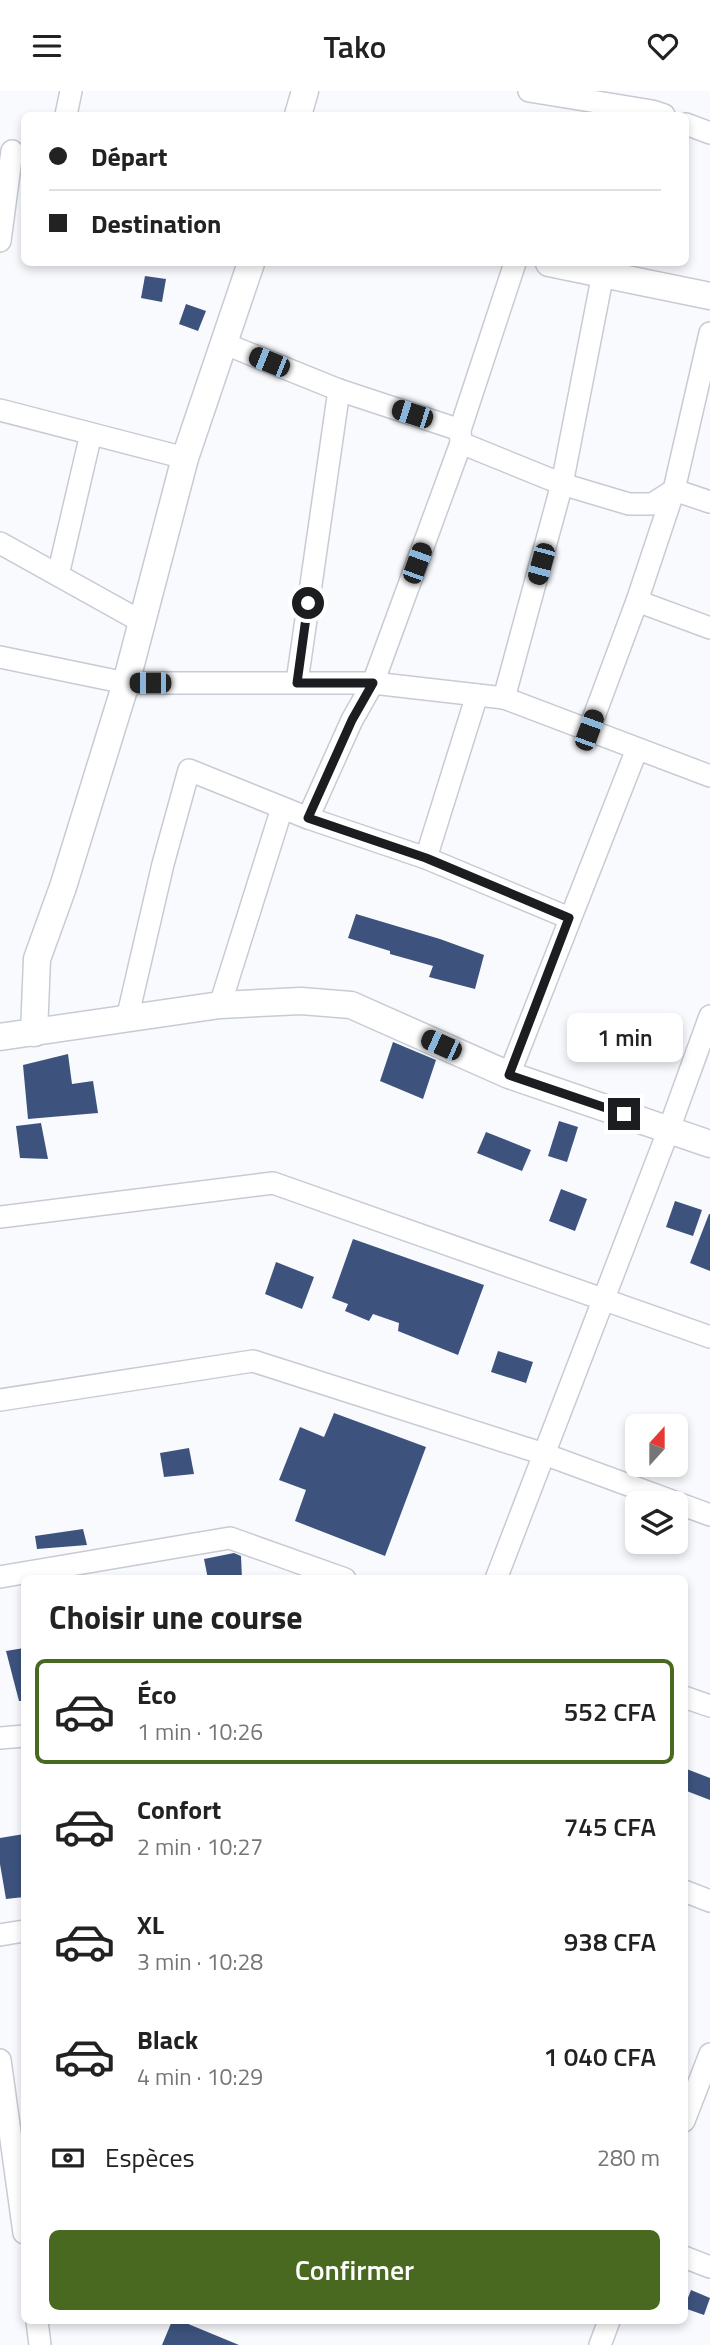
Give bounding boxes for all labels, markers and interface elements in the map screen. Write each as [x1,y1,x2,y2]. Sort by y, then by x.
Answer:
text: Tako [323,22,387,70]
icon: menu [28,27,66,65]
icon: heart [644,27,682,65]
text: Départ [91,137,167,176]
text: Destination [91,204,221,243]
car [246,344,293,380]
car [389,398,436,430]
car [400,540,435,586]
car [526,541,557,587]
route start [292,587,324,619]
car [130,673,172,694]
car [572,707,607,753]
callout: 1 min [566,1013,682,1061]
text: 1 min [597,1020,653,1055]
car [418,1027,465,1063]
route end [608,1098,640,1130]
north arrow [625,1414,688,1477]
map controls [625,1414,688,1554]
button: layers [625,1491,688,1554]
text: Choisir une course [49,1593,303,1641]
text: Éco [137,1675,177,1714]
icon: car [53,1680,116,1743]
text: 552 CFA [564,1692,656,1731]
text: 1 min · 10:26 [137,1714,263,1749]
text: Confort [137,1790,221,1829]
icon: car [53,1795,116,1858]
text: 745 CFA [564,1807,656,1846]
text: 2 min · 10:27 [137,1829,263,1864]
text: XL [137,1905,164,1944]
icon: car [53,1910,116,1973]
text: 938 CFA [564,1922,656,1961]
text: 3 min · 10:28 [137,1944,263,1979]
text: Black [137,2020,198,2059]
icon: car [53,2025,116,2088]
text: 1 040 CFA [544,2037,656,2076]
text: 4 min · 10:29 [137,2059,263,2094]
text: Espèces [105,2138,195,2177]
icon: cash [49,2139,87,2177]
text: 280 m [597,2140,660,2175]
button: Confirmer [49,2230,660,2310]

